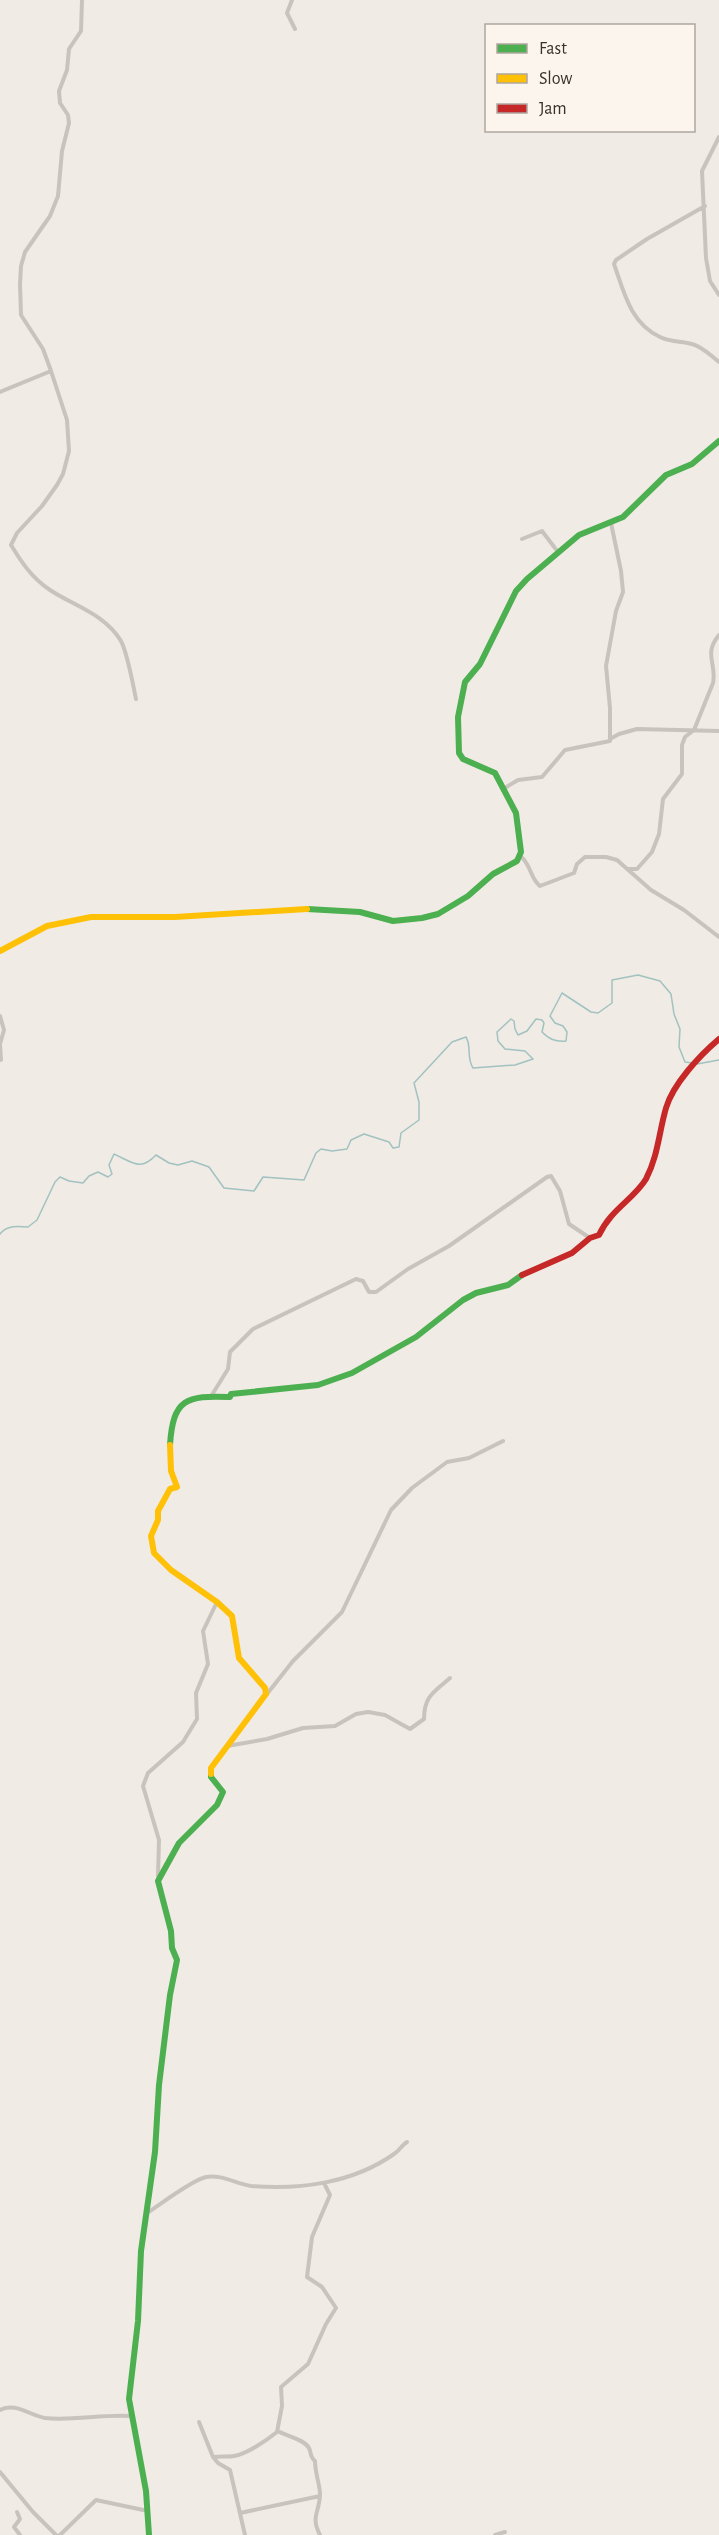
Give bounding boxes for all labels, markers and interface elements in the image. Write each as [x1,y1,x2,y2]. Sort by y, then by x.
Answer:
legend [485,24,695,132]
text: Fast [539,40,567,58]
text: Slow [539,70,572,88]
text: Jam [539,100,567,118]

